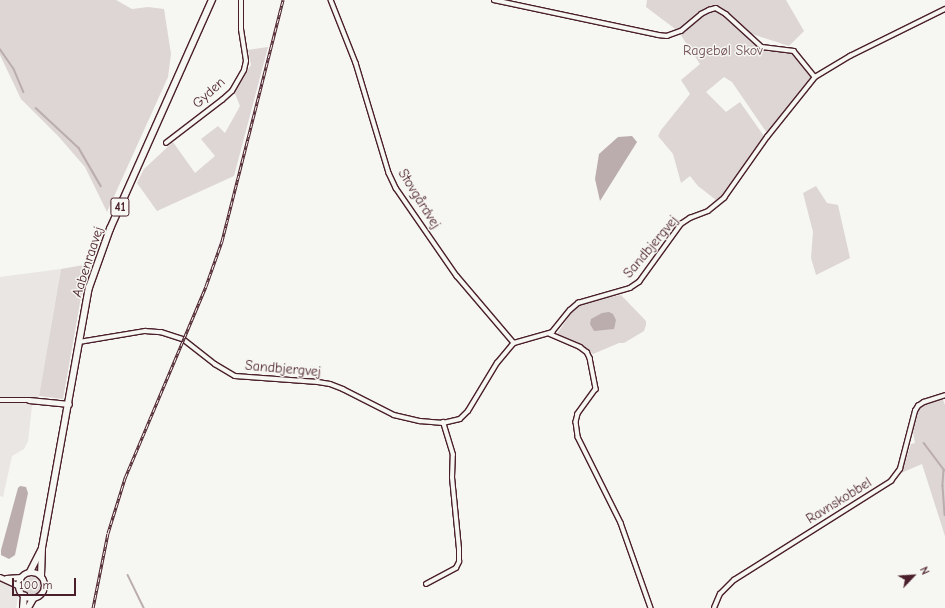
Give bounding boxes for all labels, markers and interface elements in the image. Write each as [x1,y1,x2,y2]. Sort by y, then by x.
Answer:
park label: Ragebøl Skov [683,43,763,59]
street label: Gyden [189,74,229,112]
street label: Stovgårdvej [394,166,444,232]
road number: 41 [110,196,130,218]
street label: Sandbjergvej [620,212,682,282]
street label: Aabenraavej [69,225,107,299]
street label: Sandbjergvej [244,357,322,381]
street label: Ravnskobbel [803,474,875,528]
north arrow [893,556,933,596]
text: N [917,565,932,577]
scale bar [14,570,78,596]
text: 100 m [19,578,52,592]

